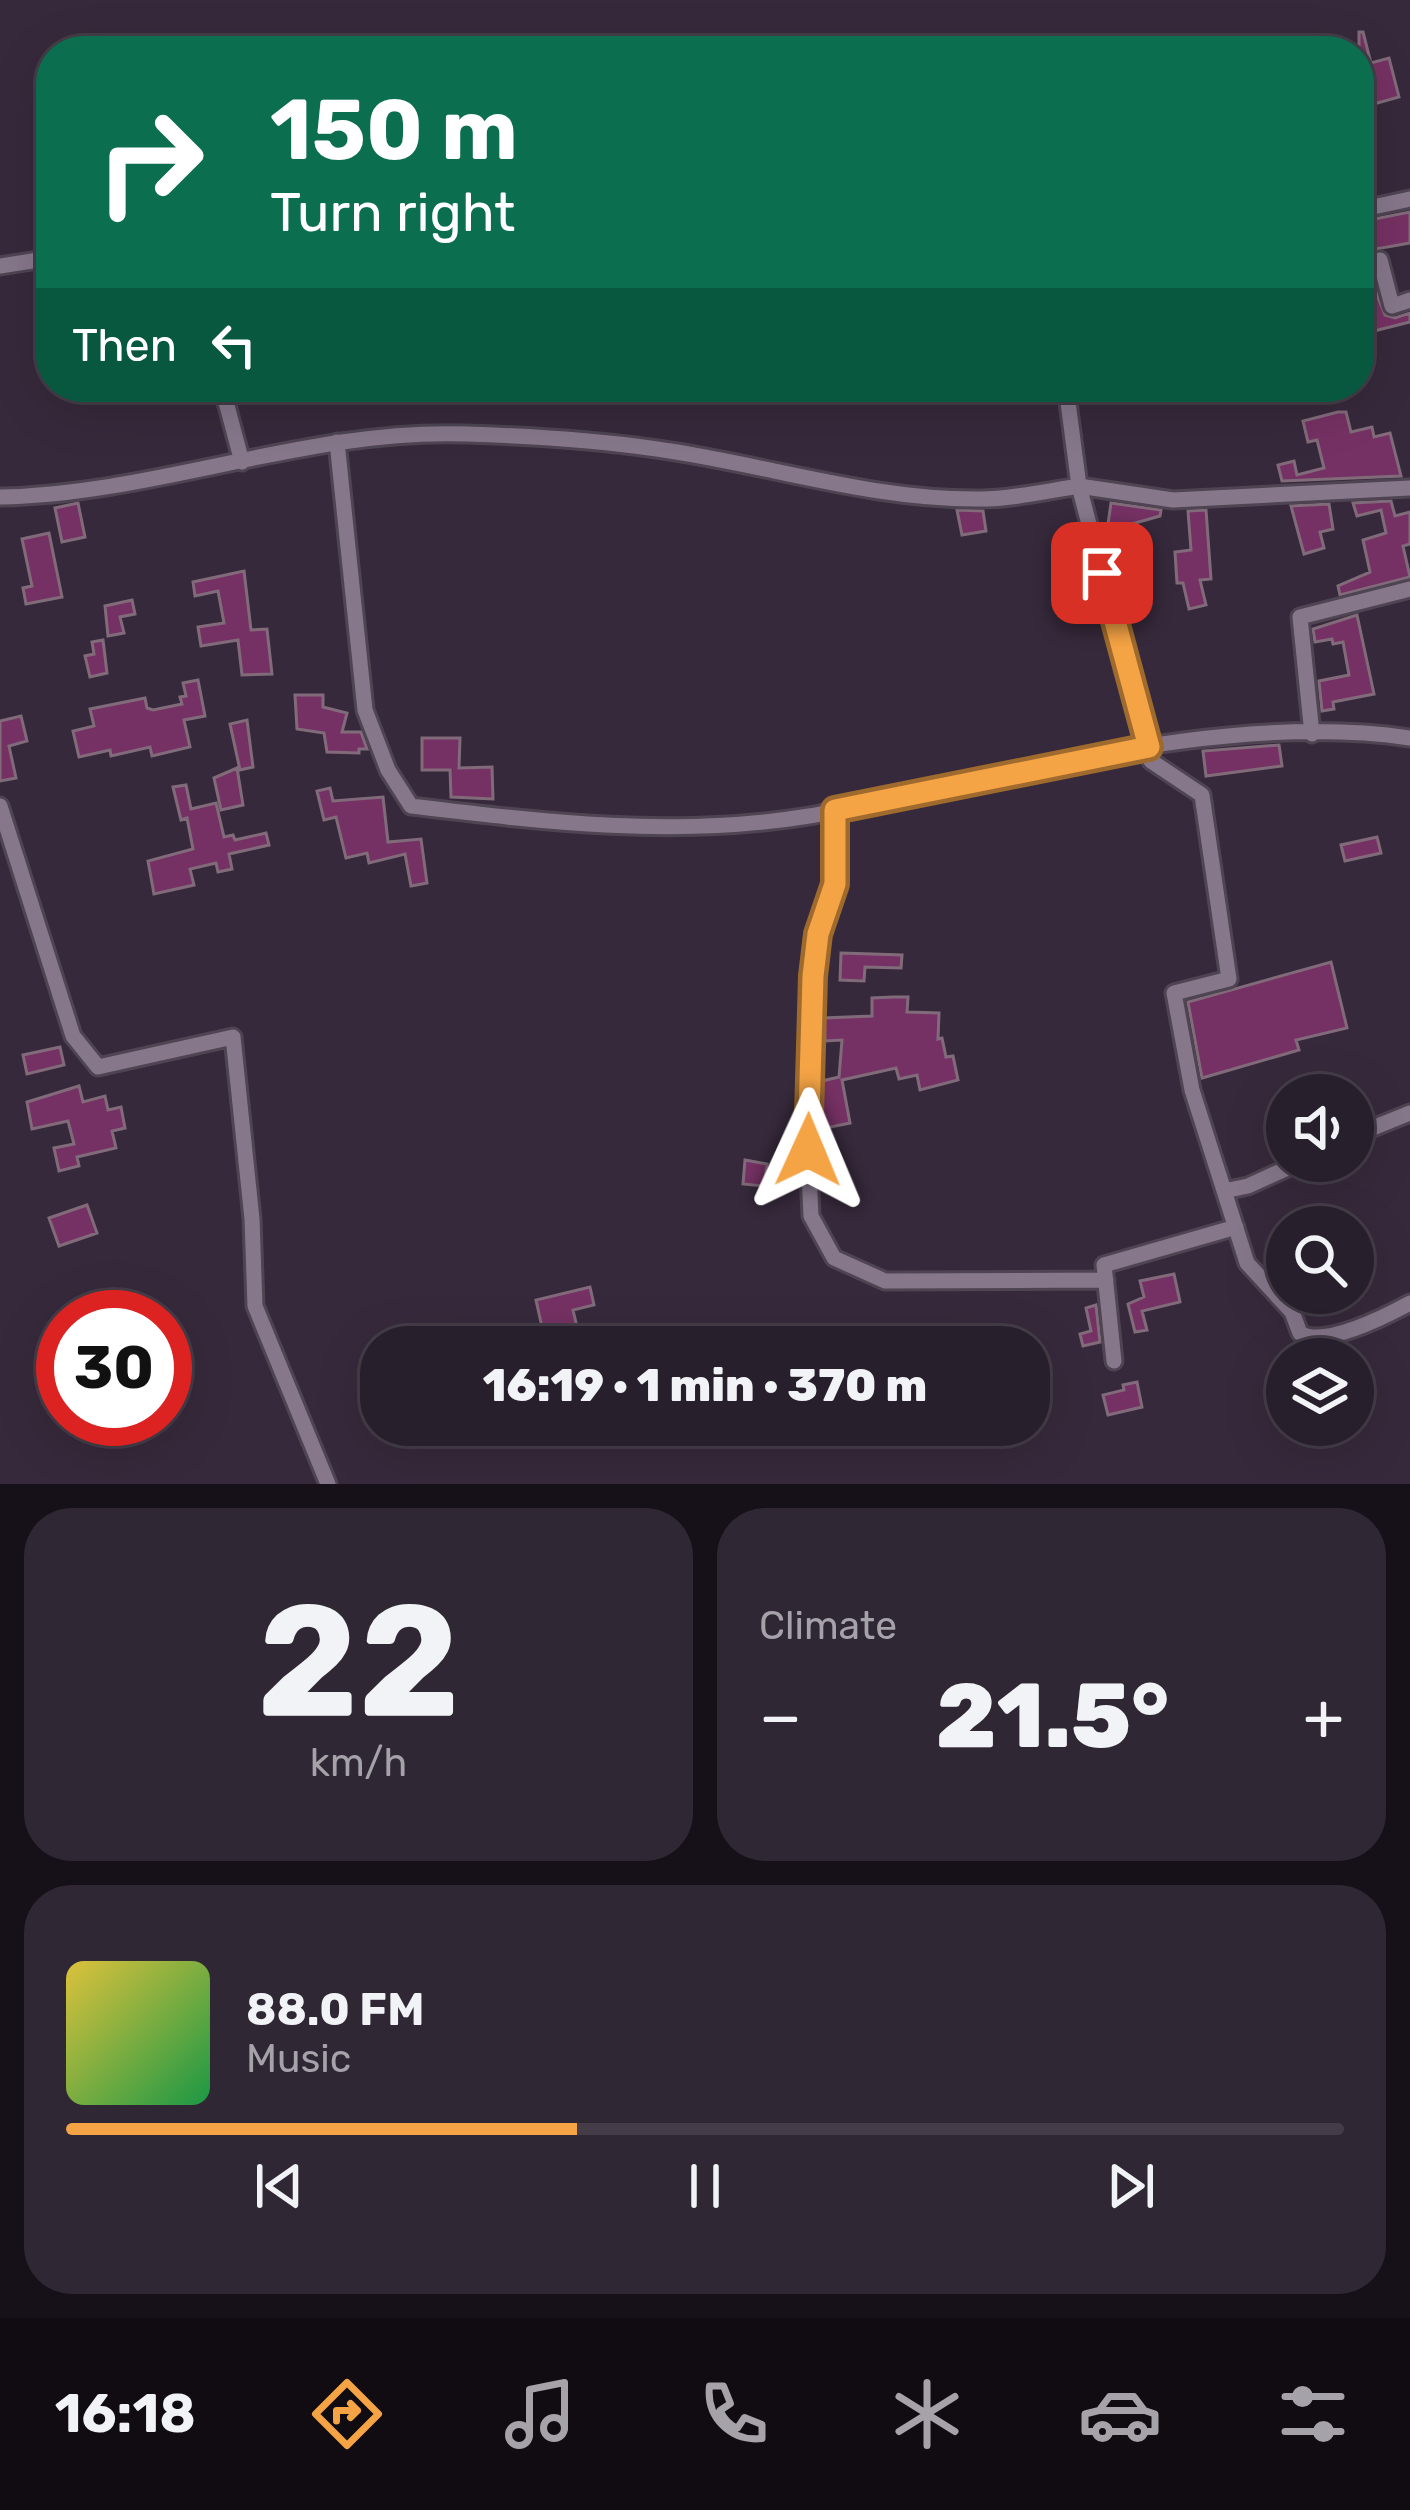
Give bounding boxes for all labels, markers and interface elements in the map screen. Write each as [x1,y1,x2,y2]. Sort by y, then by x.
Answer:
text: 150 m [270,80,518,180]
icon: right [72,84,228,240]
text: Turn right [270,181,515,245]
icon: left [201,312,267,378]
text: Then [72,319,177,372]
pin [1051,522,1153,624]
icon: arrive [1069,540,1135,606]
map controls [1266,1074,1374,1446]
button: sound [1266,1074,1374,1182]
position arrow [745,1087,871,1213]
button: search [1266,1206,1374,1314]
speed limit sign: 30 [36,1290,192,1446]
button: layers [1266,1338,1374,1446]
text: 16:19 · 1 min · 370 m [483,1359,927,1412]
text: 22 [257,1569,460,1754]
text: Climate [759,1603,897,1649]
text: 21.5° [936,1663,1169,1770]
text: − [759,1677,802,1756]
text: + [1303,1677,1344,1756]
text: km/h [310,1740,407,1786]
text: 88.0 FM [246,1983,424,2036]
text: Music [246,2036,351,2082]
icon: previous [246,2153,312,2219]
icon: pause [672,2153,738,2219]
icon: next [1098,2153,1164,2219]
icon: directions [305,2372,389,2456]
icon: music [498,2372,582,2456]
icon: phone [692,2372,776,2456]
icon: climate [885,2372,969,2456]
icon: car [1078,2372,1162,2456]
icon: filters [1271,2372,1355,2456]
text: 16:18 [55,2382,196,2446]

